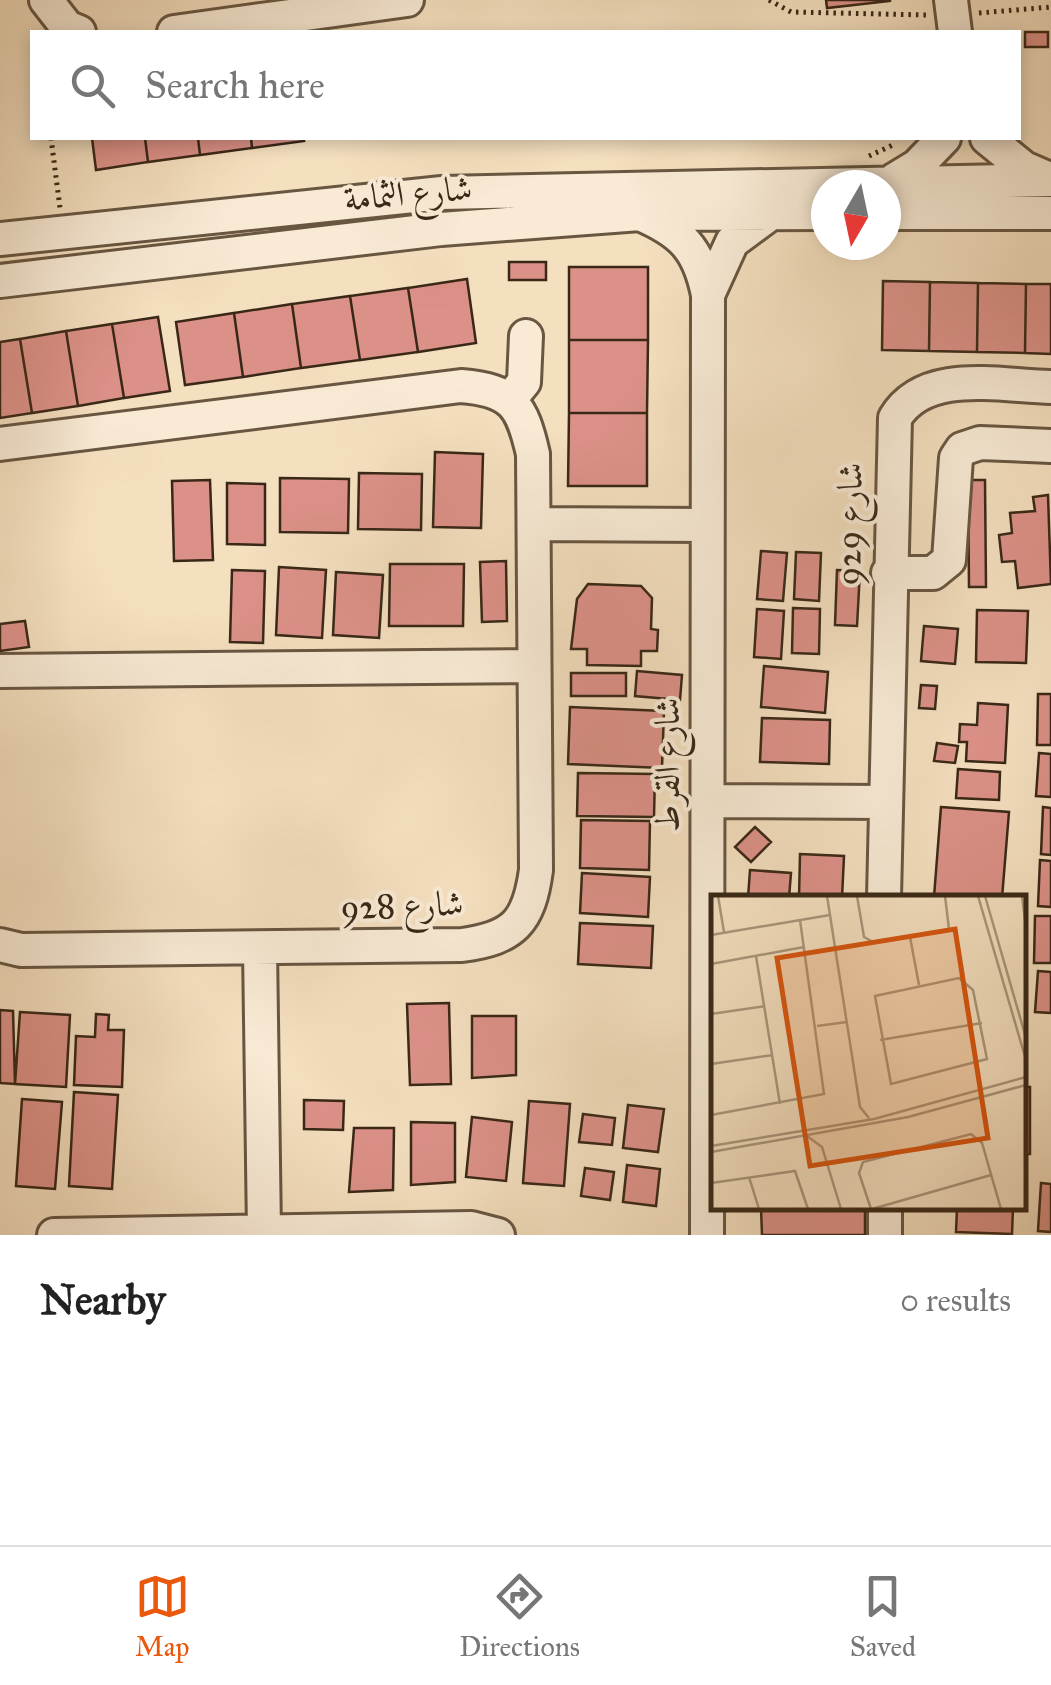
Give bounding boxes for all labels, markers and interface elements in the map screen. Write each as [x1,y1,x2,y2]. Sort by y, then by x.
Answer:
search box [30,30,1021,140]
icon: search [65,58,120,113]
text: Search here [145,62,325,108]
street label: شارع الثمامة [342,166,474,227]
north arrow [811,170,901,260]
street label: شارع 929 [827,462,879,586]
street label: شارع القرط [646,698,696,832]
street label: شارع 928 [340,882,464,936]
inset map [711,895,1026,1210]
text: Nearby [40,1274,165,1326]
text: 0 results [900,1281,1011,1320]
tab: Map [135,1569,190,1664]
tab: Directions [459,1569,580,1664]
tab: Saved [850,1569,916,1664]

